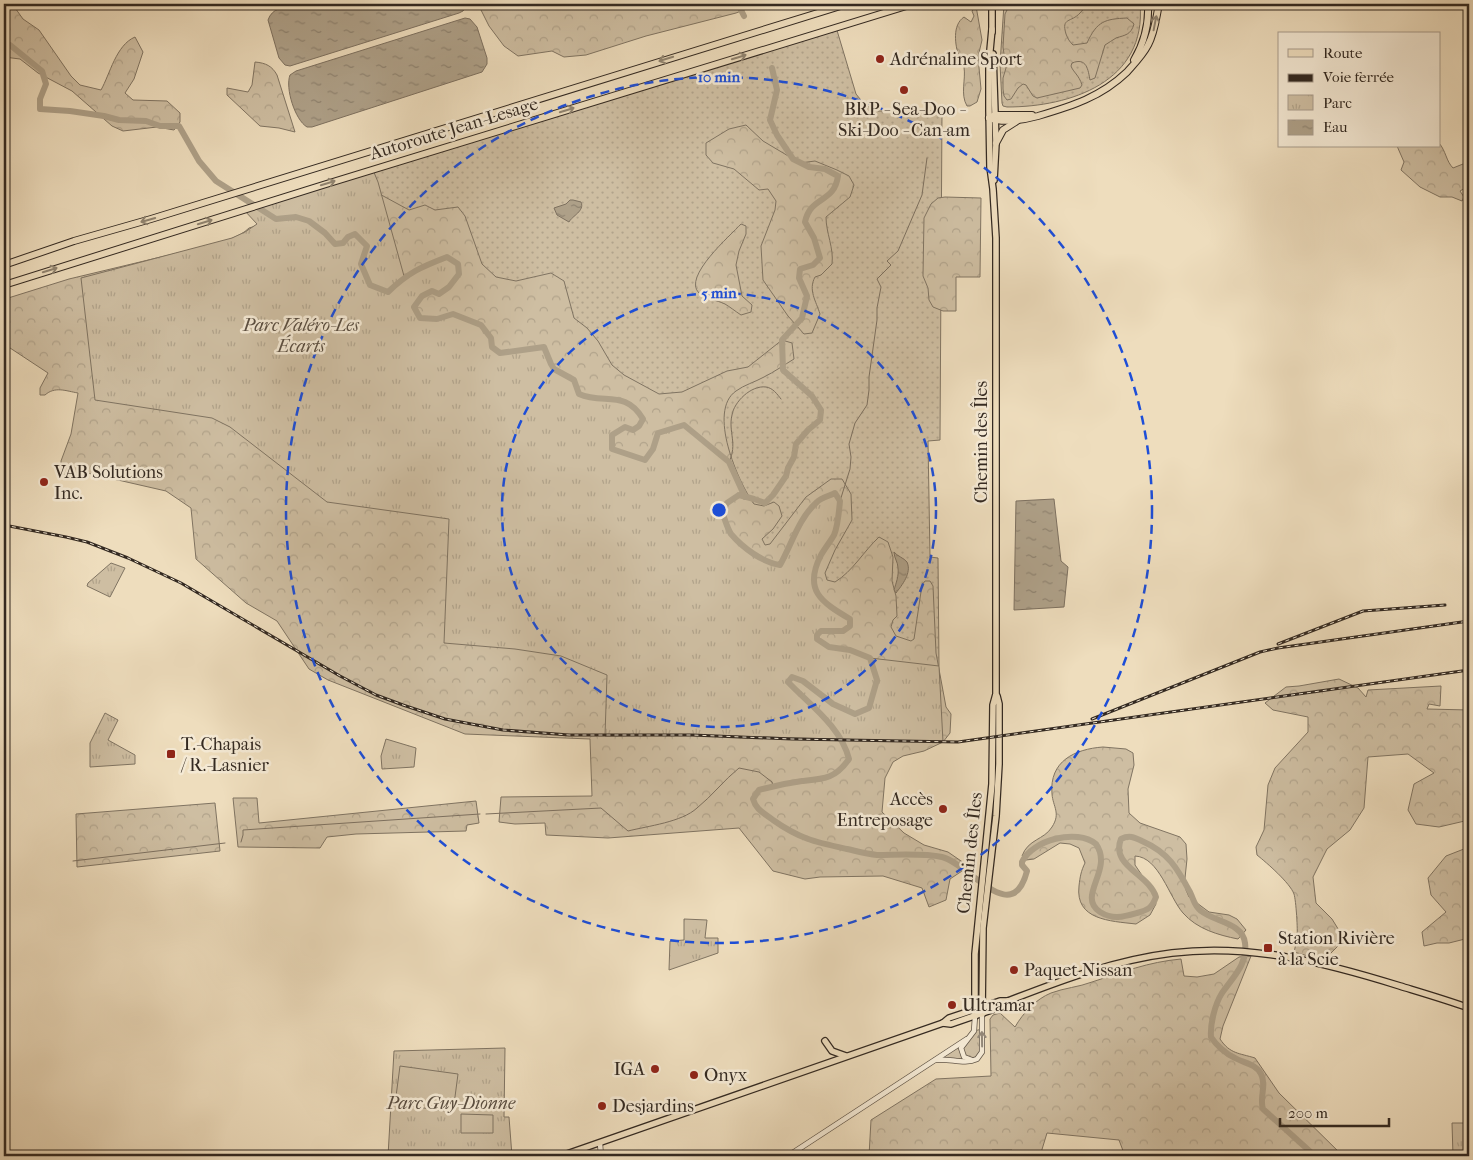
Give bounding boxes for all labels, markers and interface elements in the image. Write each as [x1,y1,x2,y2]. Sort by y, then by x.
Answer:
one-way arrow [1151,16,1160,32]
legend [1278,32,1440,148]
text: Route [1323,44,1363,62]
place label: Adrénaline Sport [889,49,1023,70]
one-way arrow [731,52,747,61]
marker: Adrénaline Sport [874,53,886,65]
one-way arrow [659,55,675,65]
text: 10 min [698,68,740,86]
text: Voie ferrée [1322,68,1395,86]
marker: BRP - Sea-Doo - Ski-Doo - Can-am [898,84,910,96]
street label: Autoroute Jean-Lesage [366,93,541,165]
text: Parc [1323,94,1352,112]
place label: BRP - Sea-Doo - Ski-Doo - Can-am [838,99,970,141]
one-way arrow [559,104,575,114]
text: Eau [1323,118,1348,136]
one-way arrow [320,178,336,188]
one-way arrow [140,216,156,225]
one-way arrow [197,216,213,226]
one-way arrow [42,265,58,275]
text: 5 min [701,284,737,302]
park label: Parc Valéro-Les Écarts [242,315,359,357]
street label: Chemin des Îles [970,381,992,503]
place label: VAB Solutions Inc. [53,462,163,504]
marker: VAB Solutions Inc. [38,476,50,488]
centre of rings [710,501,728,519]
place label: T.-Chapais / R.-Lasnier [180,734,269,776]
marker: T.-Chapais / R.-Lasnier [165,748,177,760]
place label: Accès Entreposage [836,789,933,831]
street label: Chemin des Îles [952,791,987,915]
marker: Accès Entreposage [937,803,949,815]
place label: Station Rivière à la Scie [1278,928,1395,970]
marker: Station Rivière à la Scie [1262,942,1274,954]
place label: Paquet Nissan [1024,960,1133,981]
marker: Paquet Nissan [1008,964,1020,976]
place label: Ultramar [962,995,1035,1016]
marker: Ultramar [946,999,958,1011]
one-way arrow [977,1031,987,1048]
place label: IGA [614,1059,645,1080]
marker: IGA [649,1063,661,1075]
place label: Onyx [704,1065,748,1086]
marker: Onyx [688,1069,700,1081]
park label: Parc Guy-Dionne [386,1093,516,1114]
scale bar [1280,1095,1389,1127]
place label: Desjardins [612,1096,694,1117]
marker: Desjardins [596,1100,608,1112]
text: 200 m [1288,1104,1328,1122]

